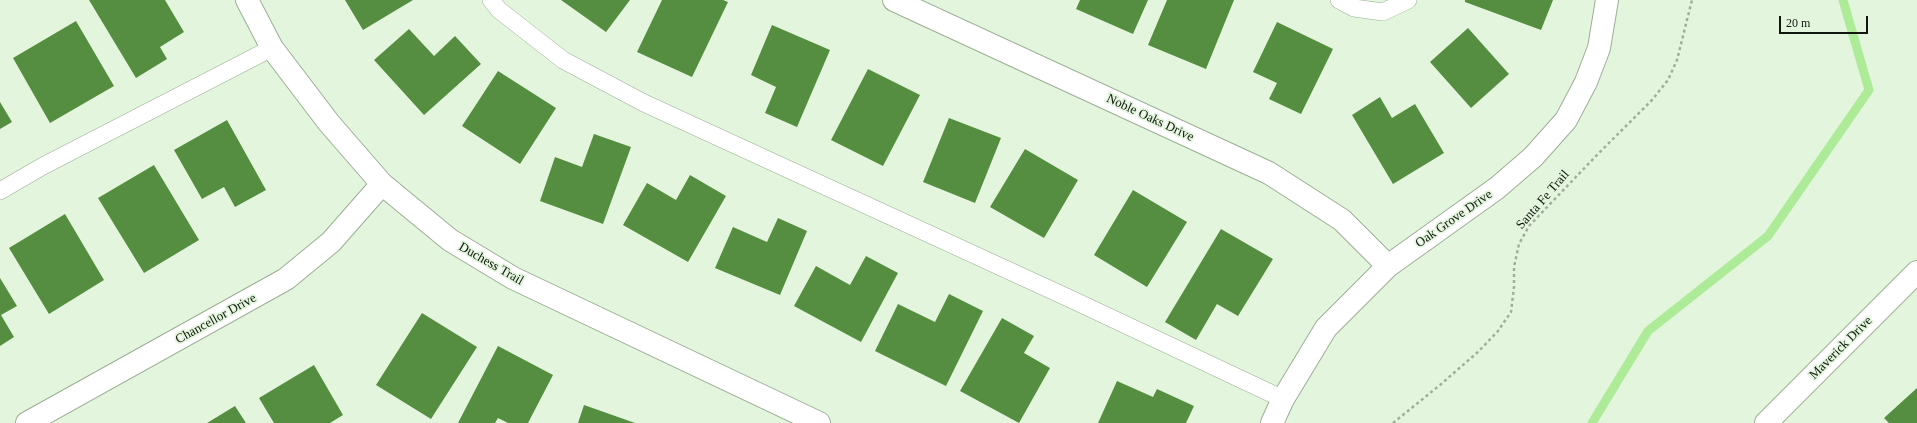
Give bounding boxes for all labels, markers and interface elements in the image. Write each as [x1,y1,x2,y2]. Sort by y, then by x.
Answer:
scale bar [1781,8,1870,34]
text: 20 m [1786,16,1810,30]
street label: Noble Oaks Drive [1104,91,1196,145]
street label: Santa Fe Trail [1513,167,1573,233]
street label: Oak Grove Drive [1413,187,1495,251]
street label: Duchess Trail [456,239,526,289]
street label: Chancellor Drive [173,290,259,348]
street label: Maverick Drive [1806,313,1876,383]

